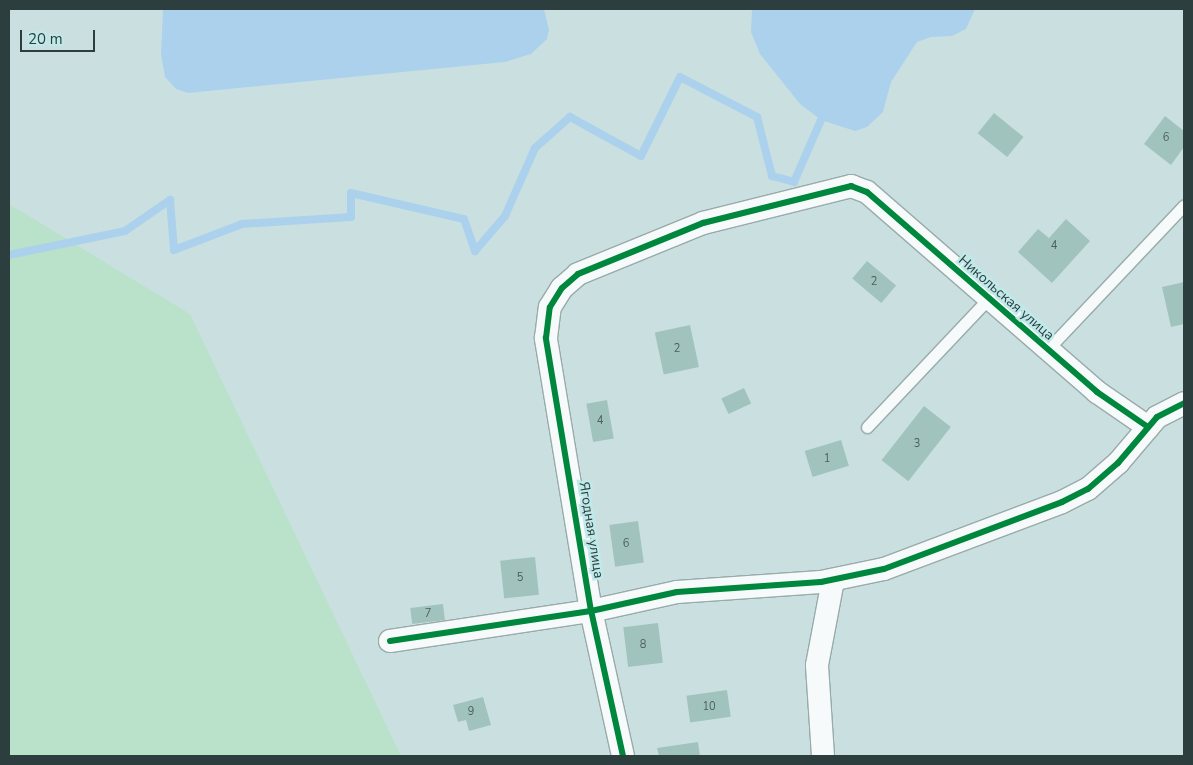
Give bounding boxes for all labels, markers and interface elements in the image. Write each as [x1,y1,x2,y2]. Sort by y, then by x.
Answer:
scale bar [22,20,98,52]
text: 20 m [28,29,63,49]
house number: 6 [1163,131,1169,145]
house number: 4 [1051,239,1057,253]
street label: Никольская улица [955,252,1057,344]
house number: 2 [871,275,877,289]
house number: 2 [674,342,680,356]
house number: 4 [597,414,603,428]
house number: 3 [914,437,920,451]
house number: 1 [824,452,830,466]
street label: Ягодная улица [575,480,607,580]
house number: 6 [623,537,629,551]
house number: 5 [517,571,523,585]
house number: 7 [425,607,431,621]
house number: 8 [640,638,646,652]
house number: 10 [702,700,716,714]
house number: 9 [468,705,474,719]

